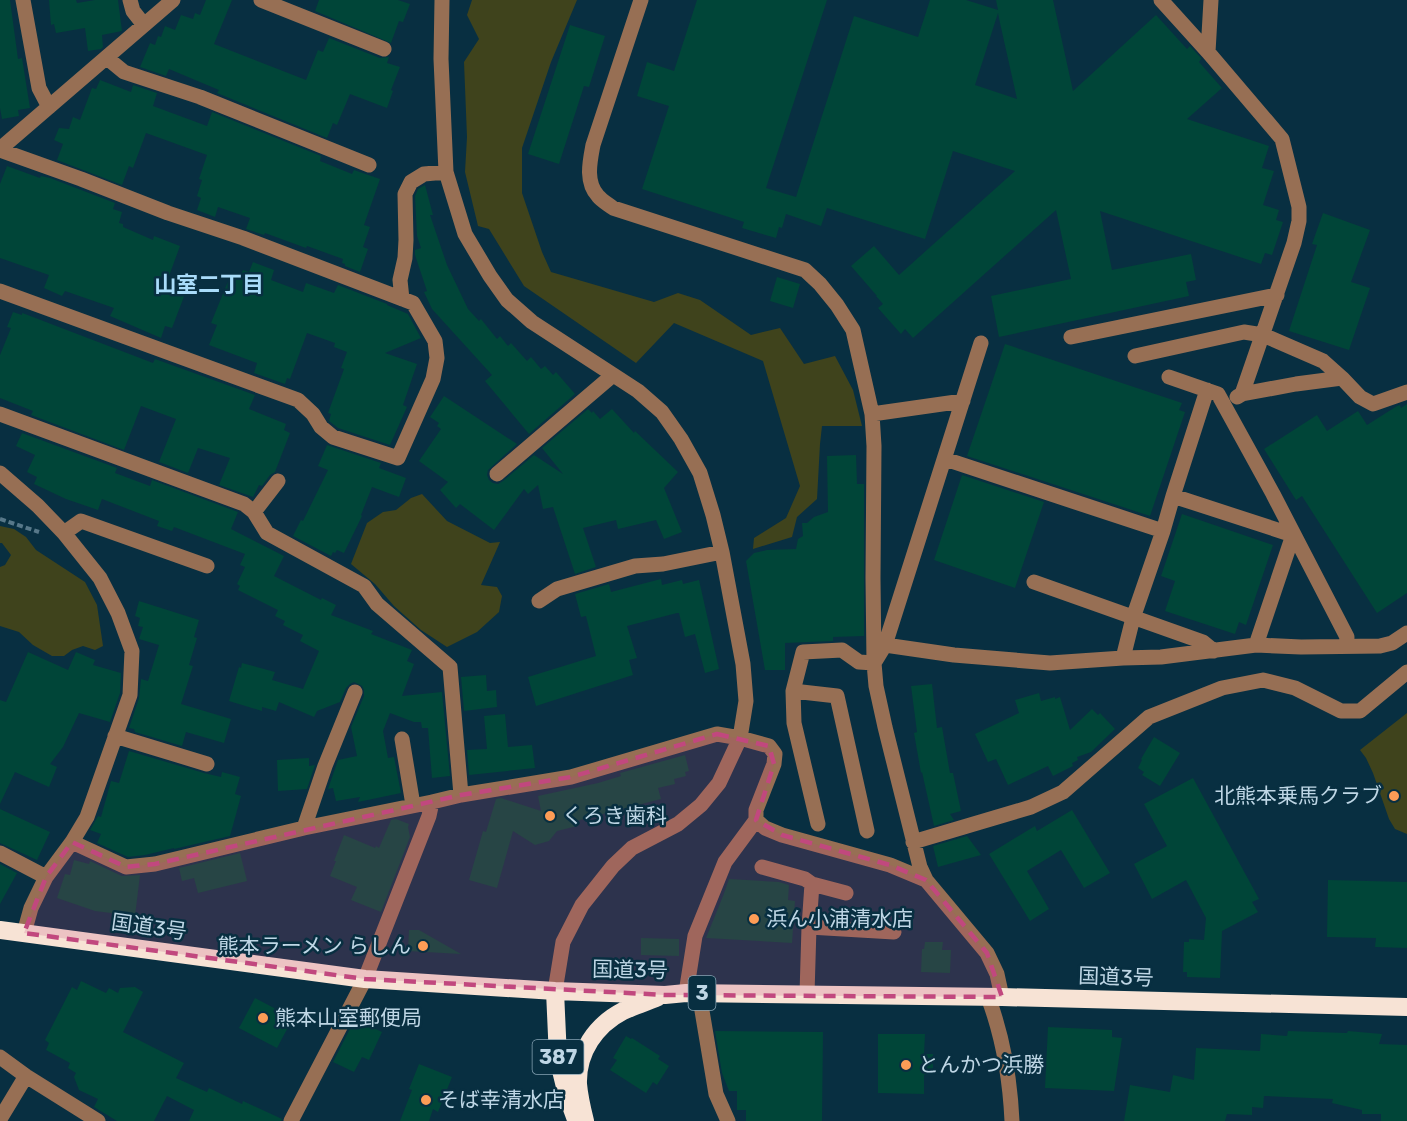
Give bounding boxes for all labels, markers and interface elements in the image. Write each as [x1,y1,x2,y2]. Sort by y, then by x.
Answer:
district label: 山室二丁目 [154,271,264,298]
place label: 北熊本乗馬クラブ [1214,783,1382,808]
marker: 北熊本乗馬クラブ [1387,789,1401,803]
place label: くろき歯科 [562,803,667,828]
marker: くろき歯科 [543,809,557,823]
place label: 浜ん小浦清水店 [766,906,913,931]
street label: 国道3号 [110,909,188,944]
marker: 浜ん小浦清水店 [747,912,761,926]
place label: 熊本ラーメン らしん [218,933,411,958]
marker: 熊本ラーメン らしん [416,939,430,953]
street label: 国道3号 [592,956,668,983]
street label: 国道3号 [1078,963,1154,990]
road number: 3 [688,976,716,1010]
place label: 熊本山室郵便局 [275,1005,422,1030]
marker: 熊本山室郵便局 [256,1011,270,1025]
road number: 387 [532,1040,584,1074]
place label: とんかつ浜勝 [918,1052,1044,1077]
marker: とんかつ浜勝 [899,1058,913,1072]
place label: そば幸清水店 [438,1087,564,1112]
marker: そば幸清水店 [419,1093,433,1107]

